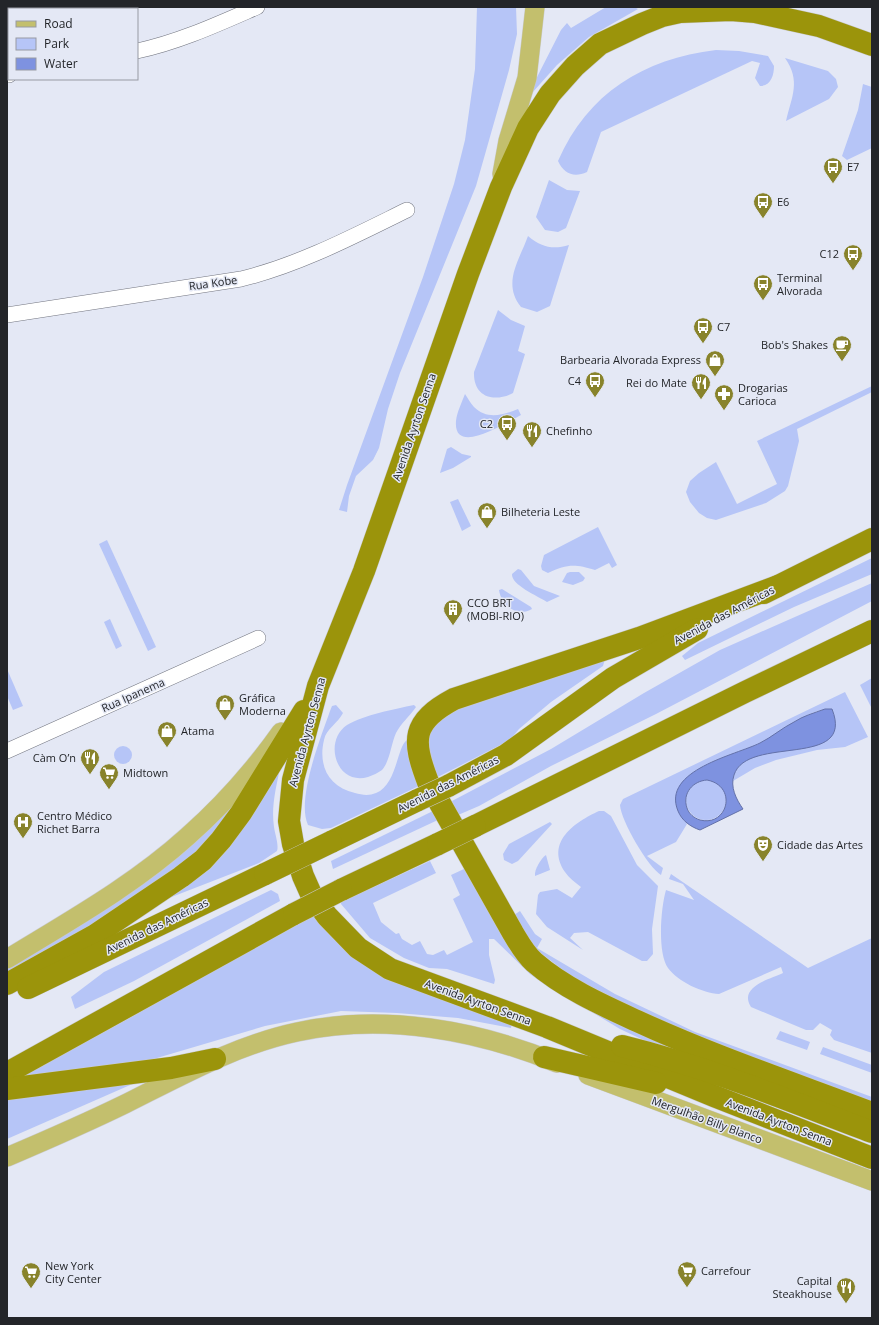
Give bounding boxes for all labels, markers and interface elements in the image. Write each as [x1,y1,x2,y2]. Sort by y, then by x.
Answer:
legend [8,8,138,80]
text: Road [44,15,73,32]
text: Park [44,35,70,52]
text: Water [44,55,78,72]
bus stop icon: E7 [822,156,844,184]
place label: E7 [847,159,859,174]
bus stop icon: E6 [752,191,774,219]
place label: E6 [777,194,789,209]
bus stop icon: C12 [842,243,864,271]
place label: C12 [819,246,839,261]
place label: Terminal Alvorada [777,270,822,298]
street label: Rua Kobe [188,272,238,293]
bus stop icon: Terminal Alvorada [752,273,774,301]
bus stop icon: C7 [692,316,714,344]
place label: C7 [717,319,730,334]
cafe icon: Bob's Shakes [831,334,853,362]
place label: Bob's Shakes [761,337,828,352]
shop icon: Barbearia Alvorada Express [704,349,726,377]
place label: Barbearia Alvorada Express [560,352,701,367]
bus stop icon: C4 [584,370,606,398]
street label: Avenida Ayrton Senna [388,371,439,483]
restaurant icon: Rei do Mate [690,372,712,400]
place label: C4 [568,373,582,388]
place label: Rei do Mate [626,375,687,390]
place label: Drogarias Carioca [738,380,788,408]
pharmacy icon: Drogarias Carioca [713,383,735,411]
bus stop icon: C2 [496,413,518,441]
place label: C2 [480,416,493,431]
restaurant icon: Chefinho [521,420,543,448]
place label: Chefinho [546,423,593,438]
shop icon: Bilheteria Leste [476,501,498,529]
place label: Bilheteria Leste [501,504,580,519]
street label: Avenida das Américas [671,582,777,647]
place label: CCO BRT (MOBI-RIO) [467,595,524,623]
building icon: CCO BRT (MOBI-RIO) [442,598,464,626]
street label: Rua Ipanema [99,674,167,715]
street label: Avenida Ayrton Senna [285,675,328,788]
place label: Gráfica Moderna [239,690,286,718]
shop icon: Gráfica Moderna [214,693,236,721]
shop icon: Atama [156,720,178,748]
place label: Atama [181,723,214,738]
restaurant icon: Càm O’n [79,747,101,775]
place label: Càm O’n [33,750,76,765]
street label: Avenida das Américas [394,751,501,816]
supermarket icon: Midtown [98,762,120,790]
place label: Midtown [123,765,168,780]
place label: Centro Médico Richet Barra [37,808,113,836]
hospital icon: Centro Médico Richet Barra [12,811,34,839]
theatre icon: Cidade das Artes [752,834,774,862]
place label: Cidade das Artes [777,837,863,852]
street label: Avenida das Américas [103,894,210,957]
street label: Avenida Ayrton Senna [423,975,534,1028]
street label: Mergulhão Billy Blanco [650,1093,765,1147]
street label: Avenida Ayrton Senna [724,1094,835,1149]
place label: New York City Center [45,1258,102,1286]
supermarket icon: Carrefour [676,1260,698,1288]
supermarket icon: New York City Center [20,1261,42,1289]
place label: Carrefour [701,1263,751,1278]
place label: Capital Steakhouse [772,1273,832,1301]
restaurant icon: Capital Steakhouse [835,1276,857,1304]

